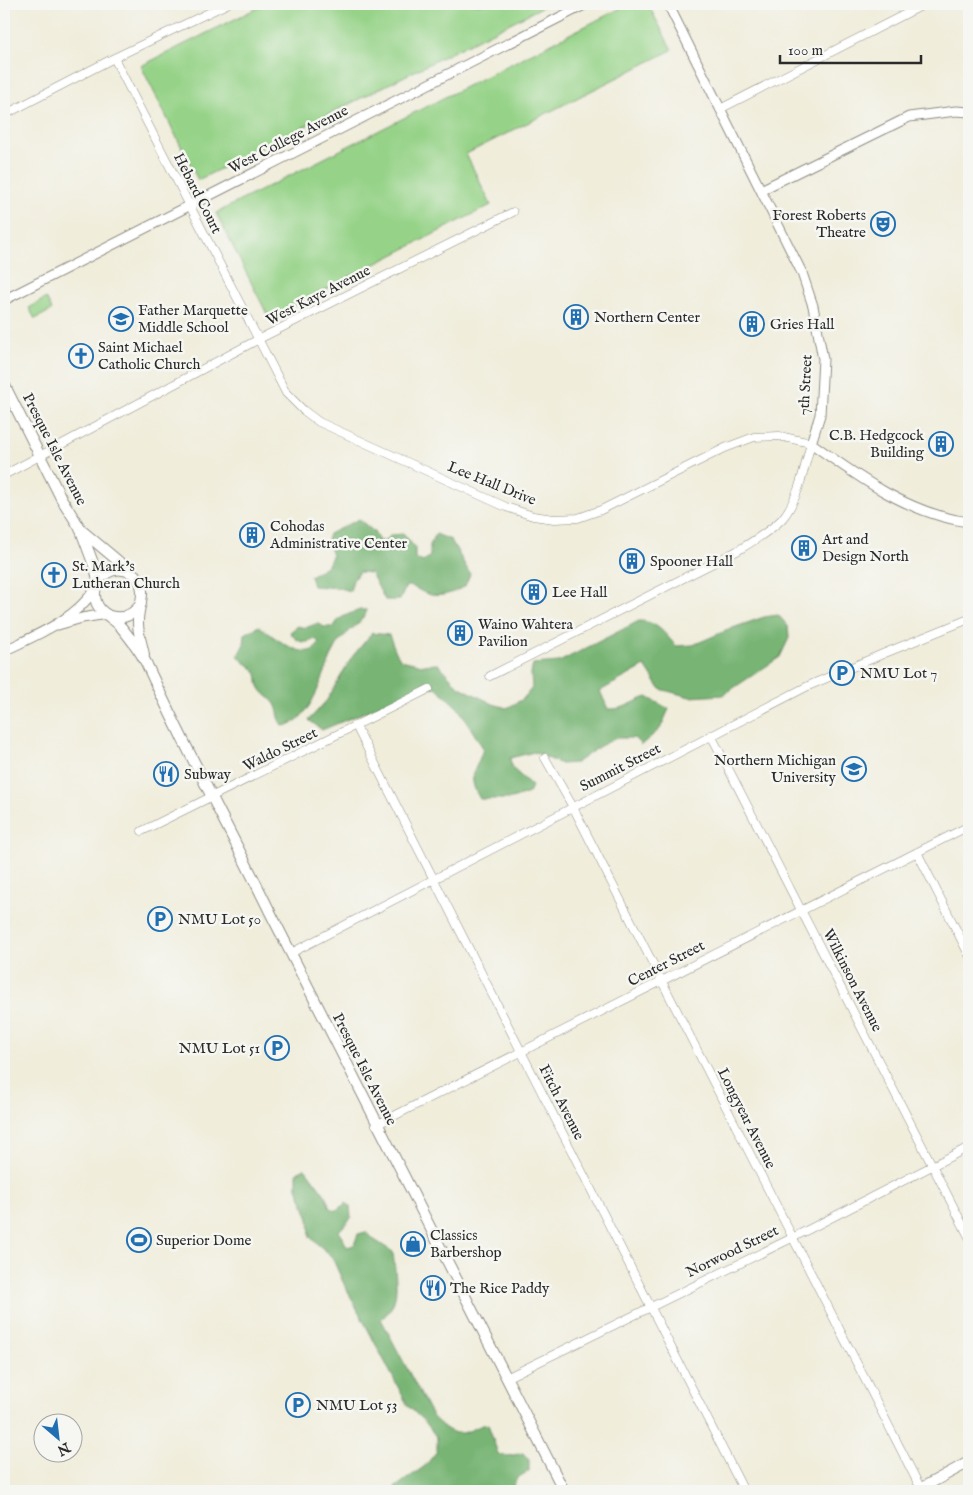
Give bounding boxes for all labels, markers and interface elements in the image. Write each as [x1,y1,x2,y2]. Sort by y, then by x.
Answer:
scale bar [780,32,922,64]
text: 100 m [788,41,824,60]
street label: West College Avenue [225,101,351,178]
street label: Hebard Court [169,150,226,237]
place label: Forest Roberts Theatre [772,206,866,242]
theatre icon: Forest Roberts Theatre [870,211,896,237]
street label: West Kaye Avenue [263,261,374,330]
place label: Father Marquette Middle School [138,301,248,337]
building icon: Northern Center [563,304,589,330]
school or university icon: Father Marquette Middle School [108,306,134,332]
place label: Northern Center [594,308,700,327]
building icon: Gries Hall [739,311,765,337]
place label: Gries Hall [770,315,835,334]
place label: Saint Michael Catholic Church [98,338,200,374]
church icon: Saint Michael Catholic Church [68,343,94,369]
street label: 7th Street [794,354,817,416]
street label: Presque Isle Avenue [18,390,91,509]
place label: C.B. Hedgcock Building [829,426,925,462]
building icon: C.B. Hedgcock Building [928,431,954,457]
street label: Lee Hall Drive [445,457,539,510]
place label: Cohodas Administrative Center [269,517,408,553]
building icon: Cohodas Administrative Center [239,522,265,548]
place label: Art and Design North [821,530,909,566]
building icon: Art and Design North [791,535,817,561]
building icon: Spooner Hall [619,548,645,574]
place label: Spooner Hall [650,552,734,571]
place label: St. Mark's Lutheran Church [72,557,180,593]
church icon: St. Mark's Lutheran Church [41,562,67,588]
building icon: Lee Hall [521,579,547,605]
place label: Lee Hall [552,583,608,602]
place label: Waino Wahtera Pavilion [478,615,574,651]
building icon: Waino Wahtera Pavilion [447,620,473,646]
parking icon: NMU Lot 7 [829,660,855,686]
place label: NMU Lot 7 [860,664,937,683]
street label: Waldo Street [240,723,321,776]
street label: Summit Street [577,739,664,796]
place label: Northern Michigan University [714,751,837,787]
school or university icon: Northern Michigan University [841,756,867,782]
restaurant icon: Subway [153,761,179,787]
place label: Subway [184,765,231,784]
parking icon: NMU Lot 50 [147,906,173,932]
place label: NMU Lot 50 [178,910,261,929]
street label: Wilkinson Avenue [818,926,887,1035]
street label: Center Street [625,936,708,991]
street label: Presque Isle Avenue [328,1010,401,1129]
parking icon: NMU Lot 51 [264,1035,290,1061]
place label: NMU Lot 51 [179,1039,260,1058]
street label: Fitch Avenue [534,1061,589,1143]
street label: Longyear Avenue [713,1065,780,1172]
street label: Norwood Street [683,1221,782,1282]
place label: Classics Barbershop [430,1226,502,1262]
sports icon: Superior Dome [126,1227,152,1253]
place label: Superior Dome [156,1231,251,1250]
shop icon: Classics Barbershop [400,1231,426,1257]
restaurant icon: The Rice Paddy [420,1275,446,1301]
place label: The Rice Paddy [450,1279,550,1298]
parking icon: NMU Lot 53 [285,1392,311,1418]
place label: NMU Lot 53 [316,1396,397,1415]
north arrow [32,1412,82,1462]
text: N [54,1437,74,1459]

